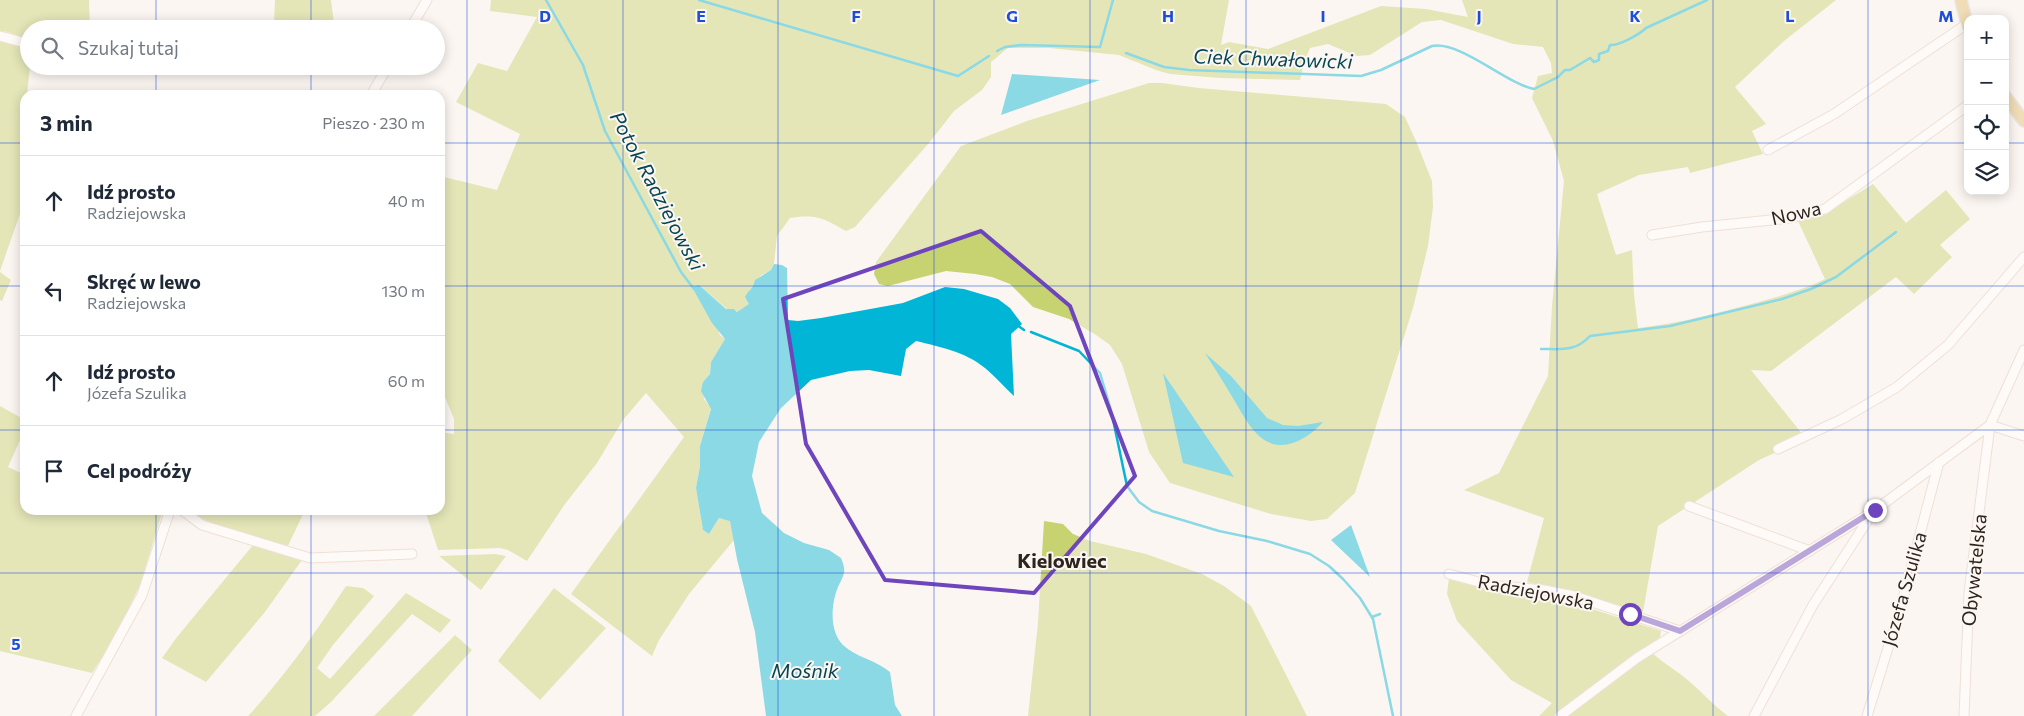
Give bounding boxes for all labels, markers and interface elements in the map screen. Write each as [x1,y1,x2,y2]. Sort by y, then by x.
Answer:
text: D [539,6,551,25]
text: E [696,6,706,25]
text: F [851,6,861,25]
text: G [1006,6,1018,25]
text: H [1162,6,1174,25]
text: I [1320,6,1326,25]
text: J [1476,6,1482,25]
text: K [1629,6,1641,25]
text: L [1785,6,1795,25]
text: M [1938,6,1954,25]
map controls [1964,15,2009,195]
button: + [1964,15,2009,60]
search box [20,20,445,75]
icon: search [38,34,66,62]
text: Szukaj tutaj [78,36,179,59]
water label: Ciek Chwałowicki [1193,43,1354,73]
button: − [1964,60,2009,105]
button: locate [1964,105,2009,150]
water label: Potok Radziejowski [606,107,710,275]
text: 3 min [40,110,93,135]
text: Pieszo · 230 m [322,113,425,132]
button: layers [1964,150,2009,195]
text: Idź prosto [87,180,176,203]
icon: ahead [40,187,68,215]
text: 40 m [388,191,425,210]
street label: Nowa [1769,196,1823,229]
text: Radziejowska [87,203,186,222]
text: Skręć w lewo [87,270,201,293]
icon: left [40,277,68,305]
text: 130 m [382,281,425,300]
text: Radziejowska [87,293,186,312]
text: Idź prosto [87,360,176,383]
icon: ahead [40,367,68,395]
text: 60 m [388,371,425,390]
text: Józefa Szulika [87,383,187,402]
icon: arrive [40,457,68,485]
text: Cel podróży [87,459,192,482]
route end [1864,499,1887,522]
street label: Obywatelska [1956,513,1991,627]
street label: Józefa Szulika [1876,529,1931,649]
district label: Kielowiec [1017,548,1107,572]
street label: Radziejowska [1476,569,1596,614]
route start [1619,603,1642,626]
text: 5 [11,634,21,653]
water label: Mośnik [771,658,840,682]

